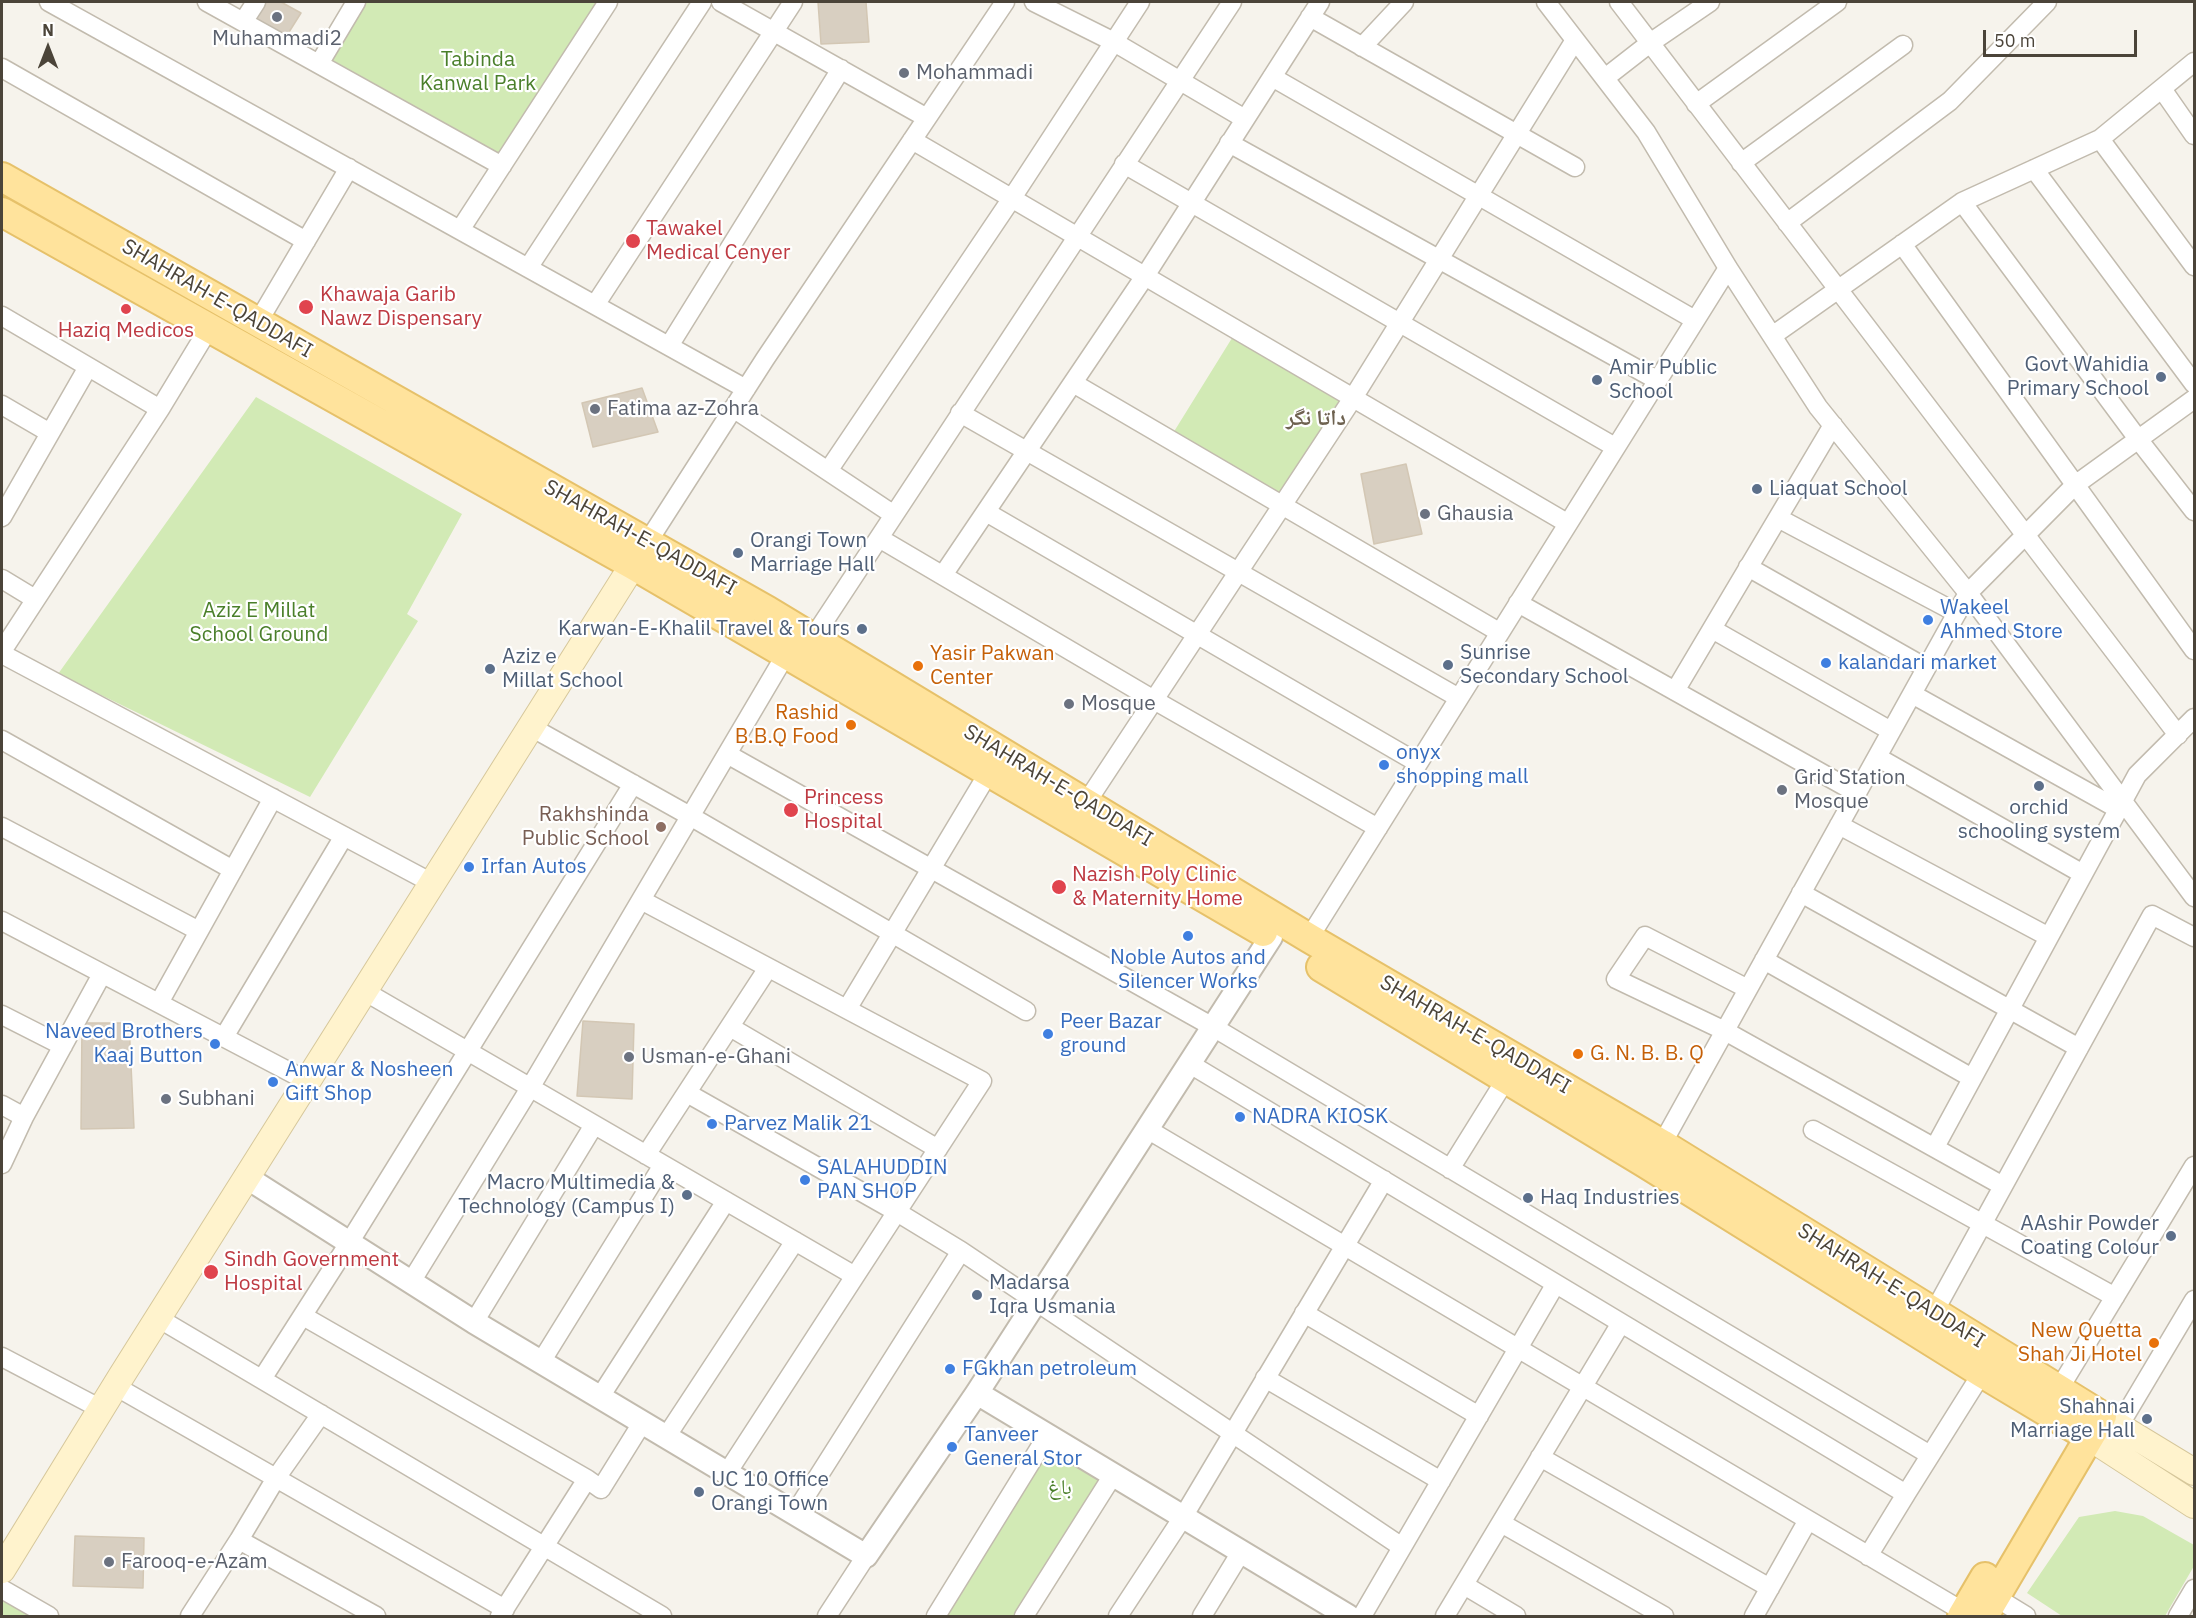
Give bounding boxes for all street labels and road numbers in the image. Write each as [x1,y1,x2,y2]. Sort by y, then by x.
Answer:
street label: SHAHRAH-E-QADDAFI [117,234,317,364]
street label: SHAHRAH-E-QADDAFI [539,475,741,601]
street label: SHAHRAH-E-QADDAFI [959,720,1157,852]
street label: SHAHRAH-E-QADDAFI [1375,970,1575,1100]
street label: SHAHRAH-E-QADDAFI [1793,1218,1989,1354]

